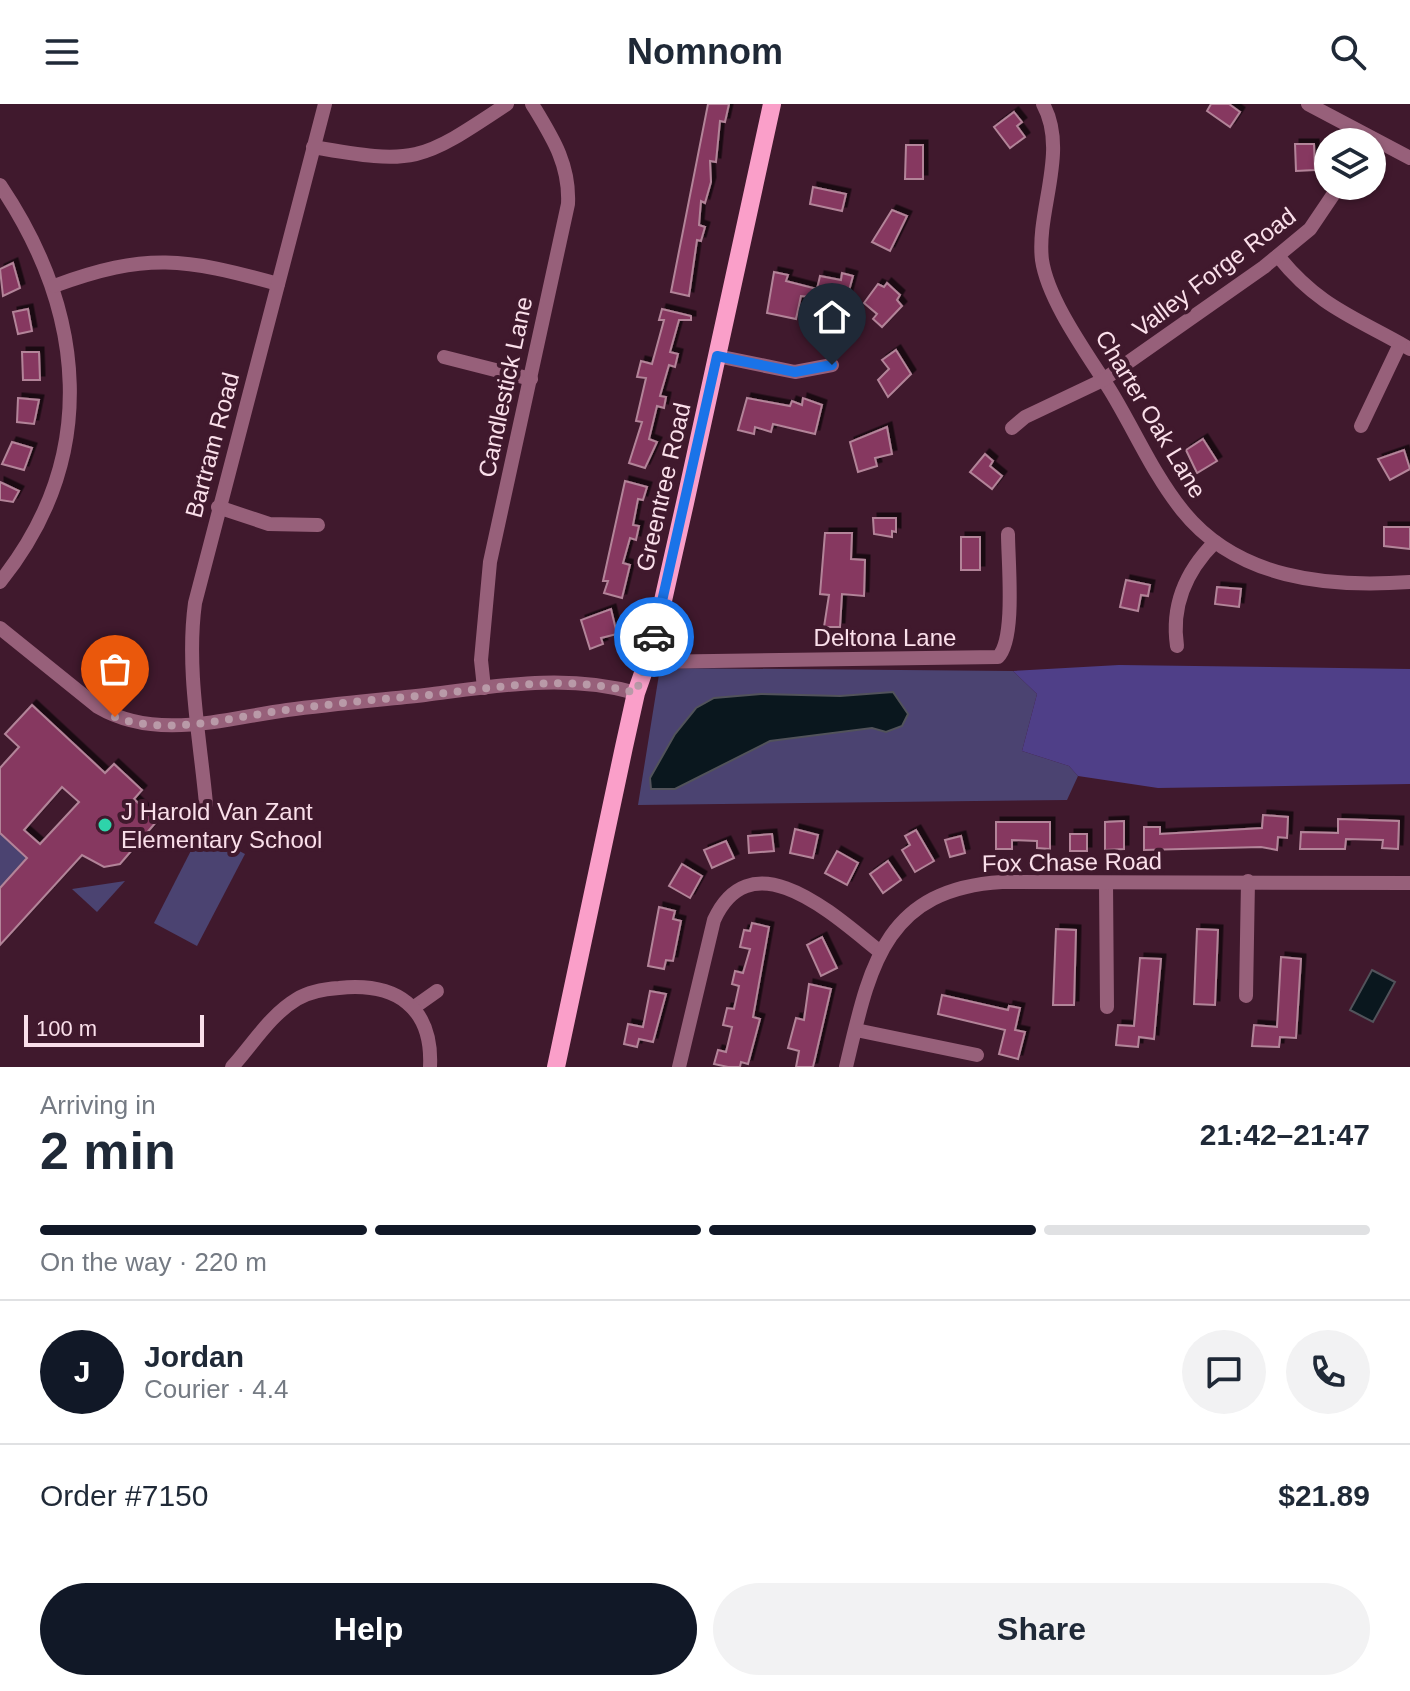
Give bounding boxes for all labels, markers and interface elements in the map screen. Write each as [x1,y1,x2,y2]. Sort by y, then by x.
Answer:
icon: menu [40,30,84,74]
icon: search [1326,30,1370,74]
text: Nomnom [627,31,783,72]
map controls [1314,128,1386,200]
button: layers [1314,128,1386,200]
street label: Valley Forge Road [1127,202,1301,342]
pin [798,283,866,365]
street label: Candlestick Lane [473,294,537,480]
icon: home [810,295,854,339]
street label: Charter Oak Lane [1090,325,1212,503]
street label: Bartram Road [180,369,244,521]
street label: Greentree Road [630,400,696,574]
courier [614,597,694,677]
icon: car [632,615,676,659]
street label: Deltona Lane [814,624,956,651]
pin [81,635,149,717]
icon: bag [93,647,137,691]
place label: J Harold Van Zant Elementary School [121,798,322,853]
marker: J Harold Van Zant Elementary School [96,816,114,834]
street label: Fox Chase Road [982,847,1162,877]
scale bar [24,1011,204,1047]
text: 100 m [36,1016,97,1041]
text: Arriving in [40,1090,156,1120]
text: 21:42–21:47 [1200,1118,1370,1151]
text: 2 min [40,1122,176,1180]
text: On the way · 220 m [40,1247,267,1277]
button: chat [1182,1330,1266,1414]
button: phone [1286,1330,1370,1414]
text: Jordan [144,1340,244,1373]
text: J [74,1355,90,1388]
text: Courier · 4.4 [144,1374,289,1404]
text: Order #7150 [40,1479,208,1512]
text: $21.89 [1278,1479,1370,1512]
button: Help [40,1583,697,1675]
button: Share [713,1583,1370,1675]

